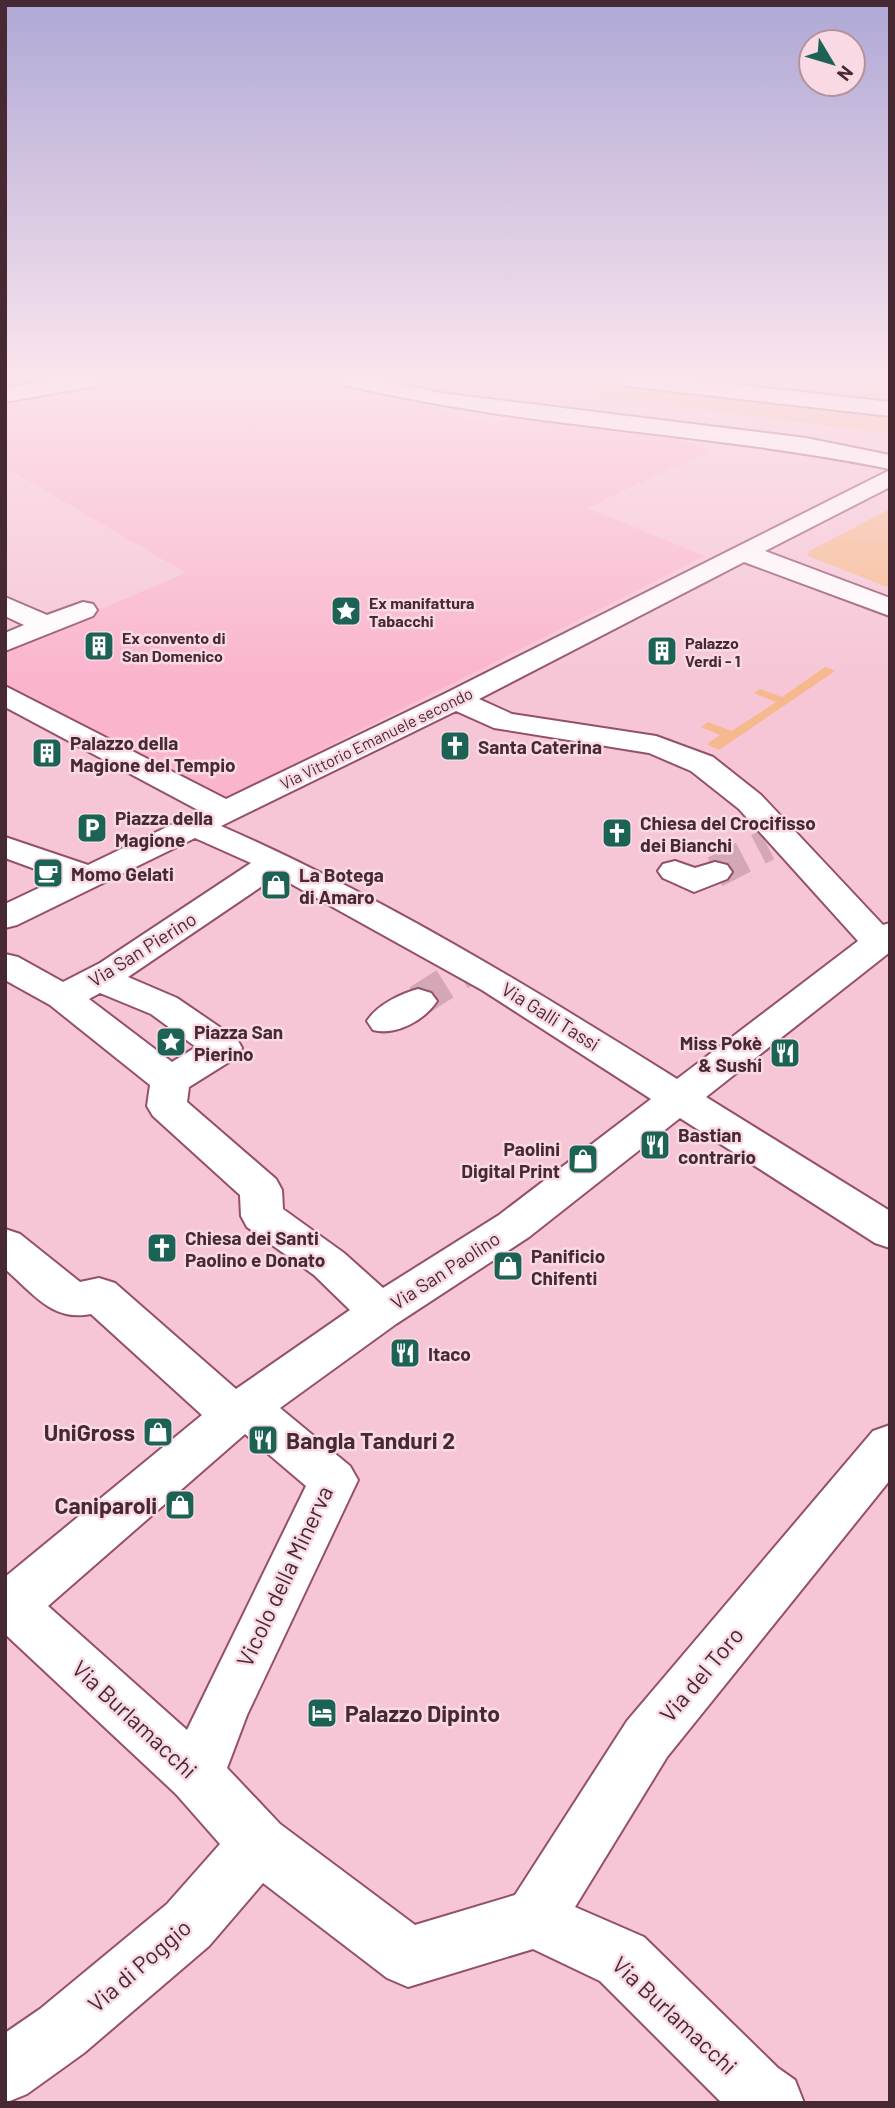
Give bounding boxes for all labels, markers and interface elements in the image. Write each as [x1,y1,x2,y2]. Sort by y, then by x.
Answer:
north arrow [797,28,867,98]
text: N [833,62,859,86]
place label: Ex manifattura Tabacchi [369,593,475,630]
place icon: Ex manifattura Tabacchi [329,594,363,628]
place label: Ex convento di San Domenico [122,628,225,665]
building icon: Ex convento di San Domenico [82,629,116,663]
place label: Palazzo Verdi - 1 [685,633,740,670]
building icon: Palazzo Verdi - 1 [645,634,679,668]
street label: Via Vittorio Emanuele secondo [277,683,475,793]
church icon: Santa Caterina [438,729,472,763]
place label: Palazzo della Magione del Tempio [70,731,236,776]
place label: Santa Caterina [478,735,602,758]
building icon: Palazzo della Magione del Tempio [30,736,64,770]
place label: Piazza della Magione [115,806,213,851]
parking icon: Piazza della Magione [75,811,109,845]
place label: Chiesa del Crocifisso dei Bianchi [640,811,816,856]
church icon: Chiesa del Crocifisso dei Bianchi [600,816,634,850]
cafe icon: Momo Gelati [31,856,65,890]
place label: Momo Gelati [71,862,174,885]
place label: La Botega di Amaro [299,863,384,908]
shop icon: La Botega di Amaro [259,868,293,902]
street label: Via San Pierino [84,907,200,991]
street label: Via Galli Tassi [498,977,604,1055]
place label: Piazza San Pierino [194,1020,283,1065]
place icon: Piazza San Pierino [154,1025,188,1059]
place label: Miss Pokè & Sushi [680,1031,762,1076]
restaurant icon: Miss Pokè & Sushi [768,1036,802,1070]
place label: Bastian contrario [678,1123,756,1168]
restaurant icon: Bastian contrario [638,1128,672,1162]
place label: Paolini Digital Print [461,1137,560,1182]
shop icon: Paolini Digital Print [566,1142,600,1176]
place label: Chiesa dei Santi Paolino e Donato [185,1226,325,1271]
street label: Via San Paolino [386,1226,504,1314]
church icon: Chiesa dei Santi Paolino e Donato [145,1231,179,1265]
place label: Panificio Chifenti [531,1244,605,1289]
shop icon: Panificio Chifenti [491,1249,525,1283]
restaurant icon: Itaco [388,1336,422,1370]
place label: Itaco [428,1342,471,1365]
shop icon: UniGross [141,1415,175,1449]
place label: UniGross [44,1418,135,1446]
restaurant icon: Bangla Tanduri 2 [246,1423,280,1457]
place label: Bangla Tanduri 2 [286,1426,455,1454]
street label: Vicolo della Minerva [230,1481,338,1671]
shop icon: Caniparoli [163,1488,197,1522]
place label: Caniparoli [54,1491,157,1519]
street label: Via del Toro [653,1621,749,1727]
street label: Via Burlamacchi [67,1654,203,1784]
hotel icon: Palazzo Dipinto [305,1696,339,1730]
place label: Palazzo Dipinto [345,1699,500,1727]
street label: Via di Poggio [82,1913,196,2017]
street label: Via Burlamacchi [607,1950,743,2080]

